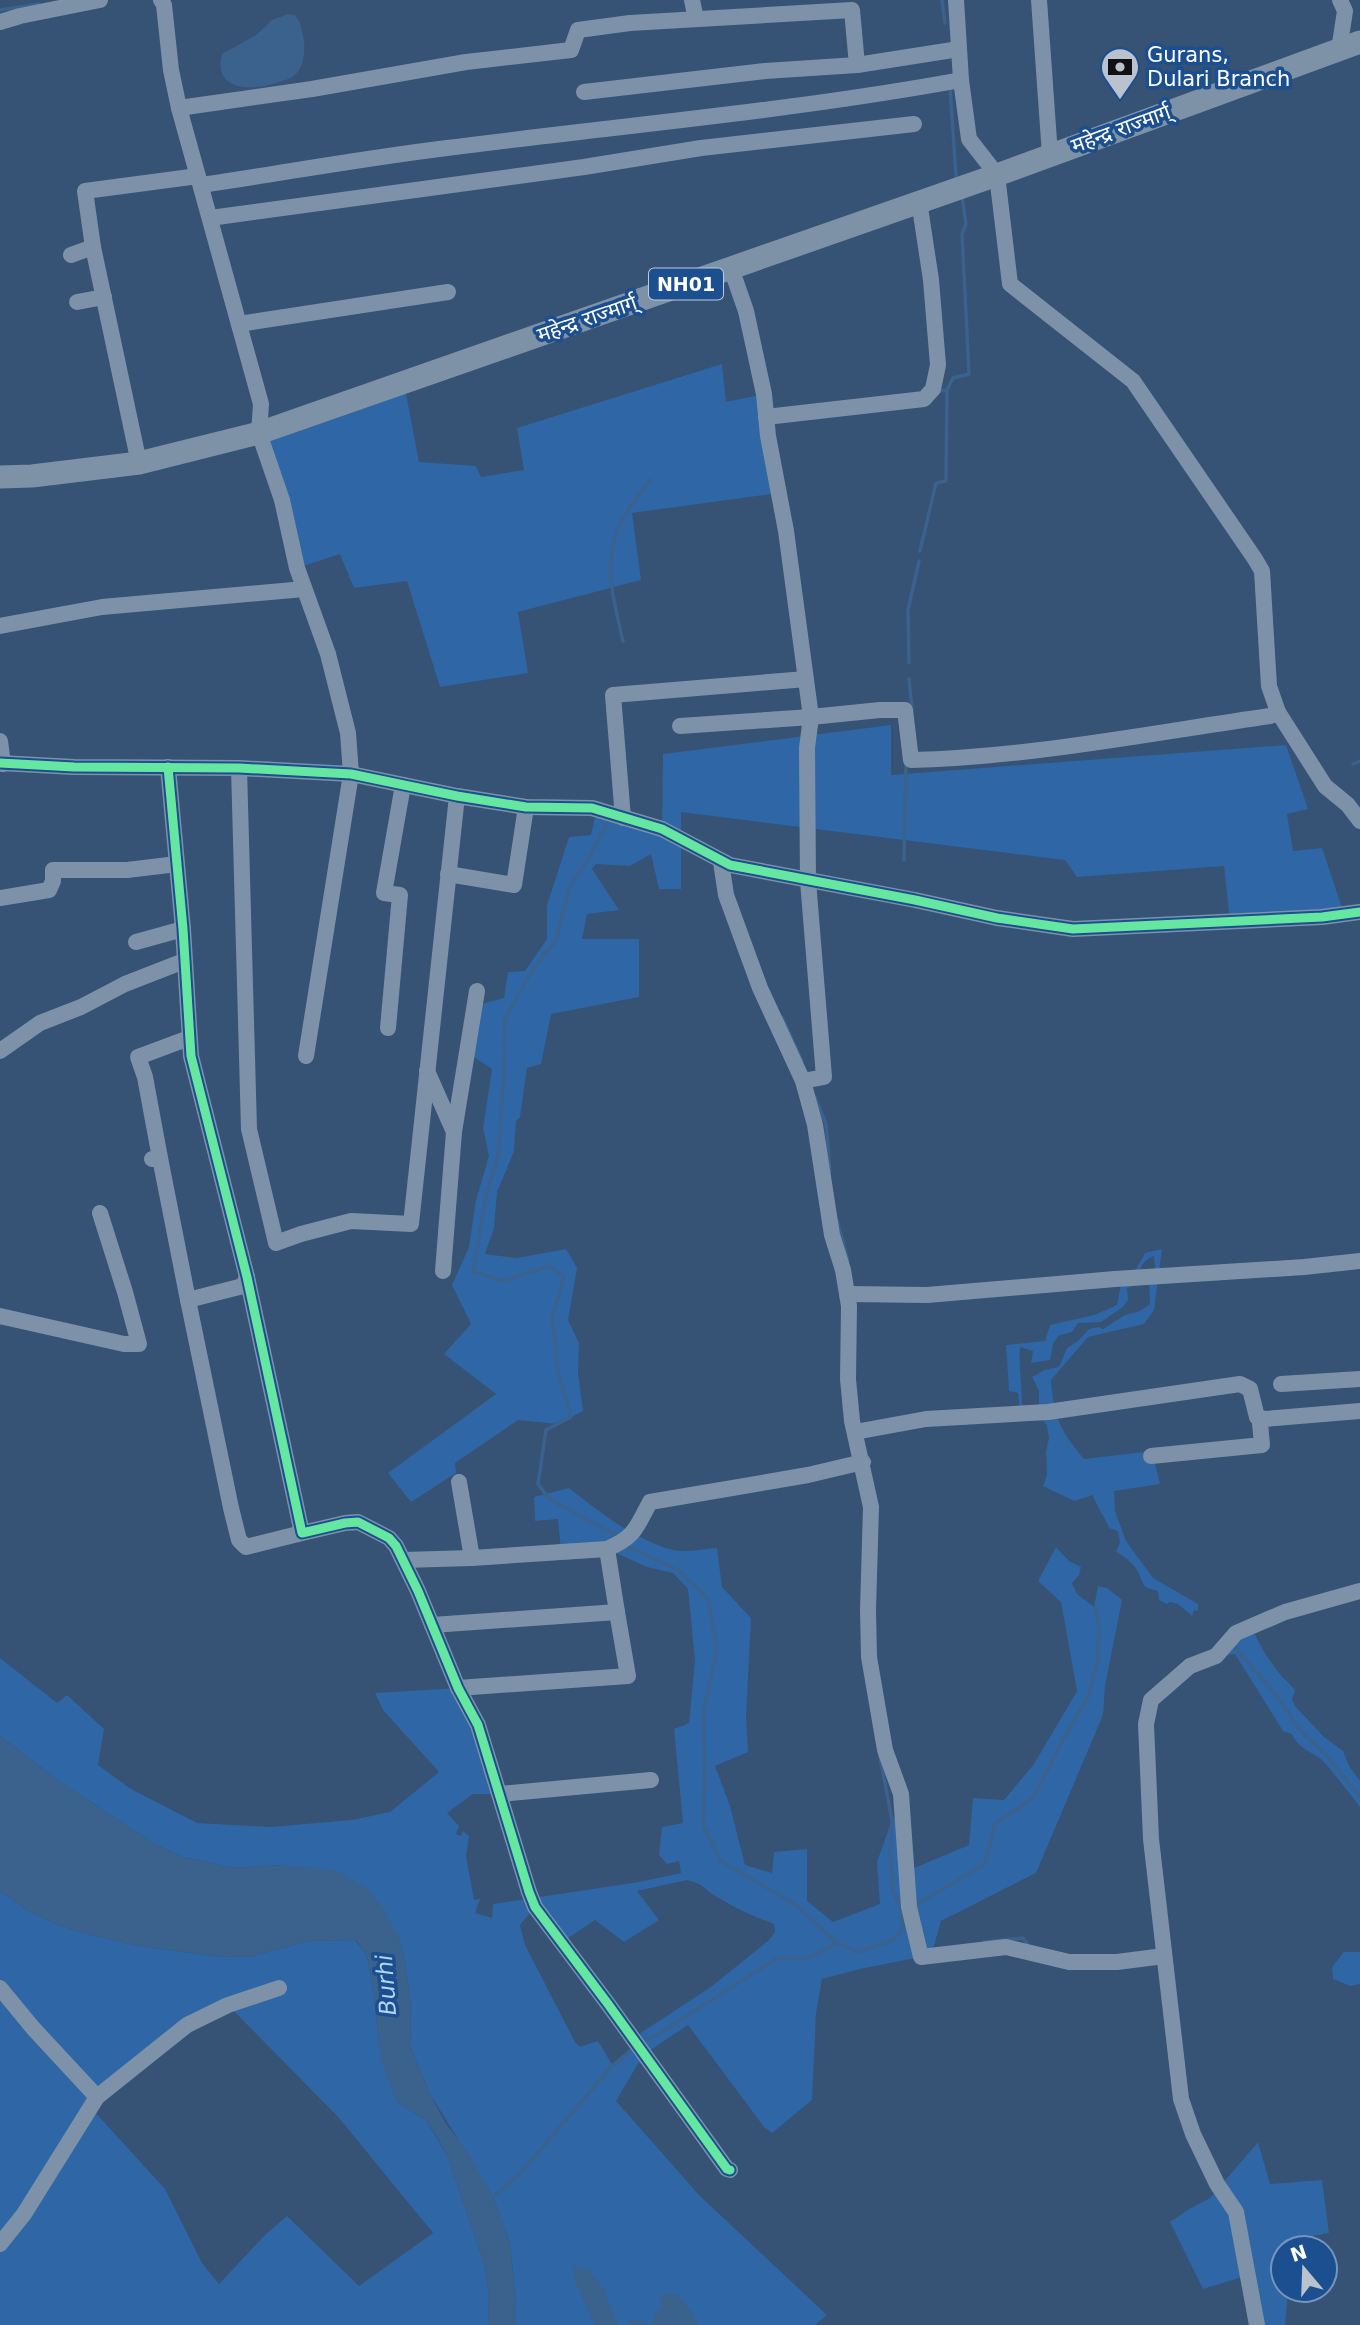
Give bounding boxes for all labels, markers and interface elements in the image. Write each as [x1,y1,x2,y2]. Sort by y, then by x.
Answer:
place label: Gurans, Dulari Branch [1147,43,1290,91]
bank icon: Gurans, Dulari Branch [1099,46,1141,101]
street label: महेन्द्र राज्मार्ग् [1068,99,1177,159]
road number: NH01 [649,268,723,300]
street label: महेन्द्र राज्मार्ग् [534,290,643,348]
water label: Burhi [371,1953,401,2016]
north arrow [1269,2234,1339,2304]
text: N [1287,2240,1310,2266]

